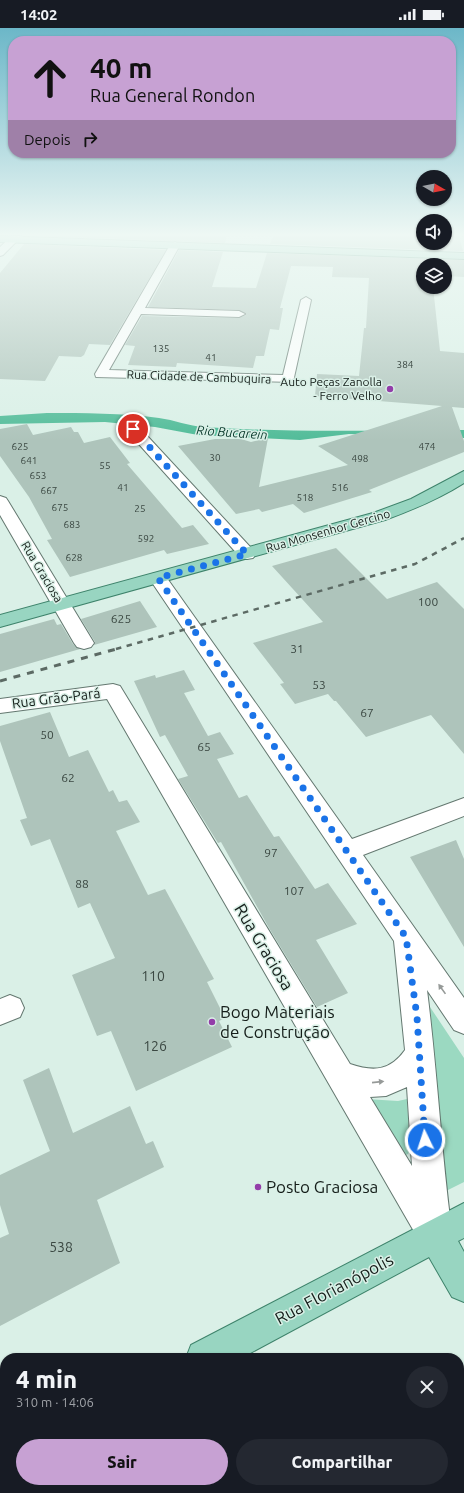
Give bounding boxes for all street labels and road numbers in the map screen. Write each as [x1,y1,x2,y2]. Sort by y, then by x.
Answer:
street label: Rua Cidade de Cambuquira [126,367,272,386]
street label: Rua Monsenhor Gercino [264,507,392,555]
street label: Rua Graciosa [19,539,66,605]
street label: Rua Grão-Pará [11,685,101,711]
street label: Rua Graciosa [231,900,298,993]
street label: Rua Florianópolis [271,1249,396,1328]

